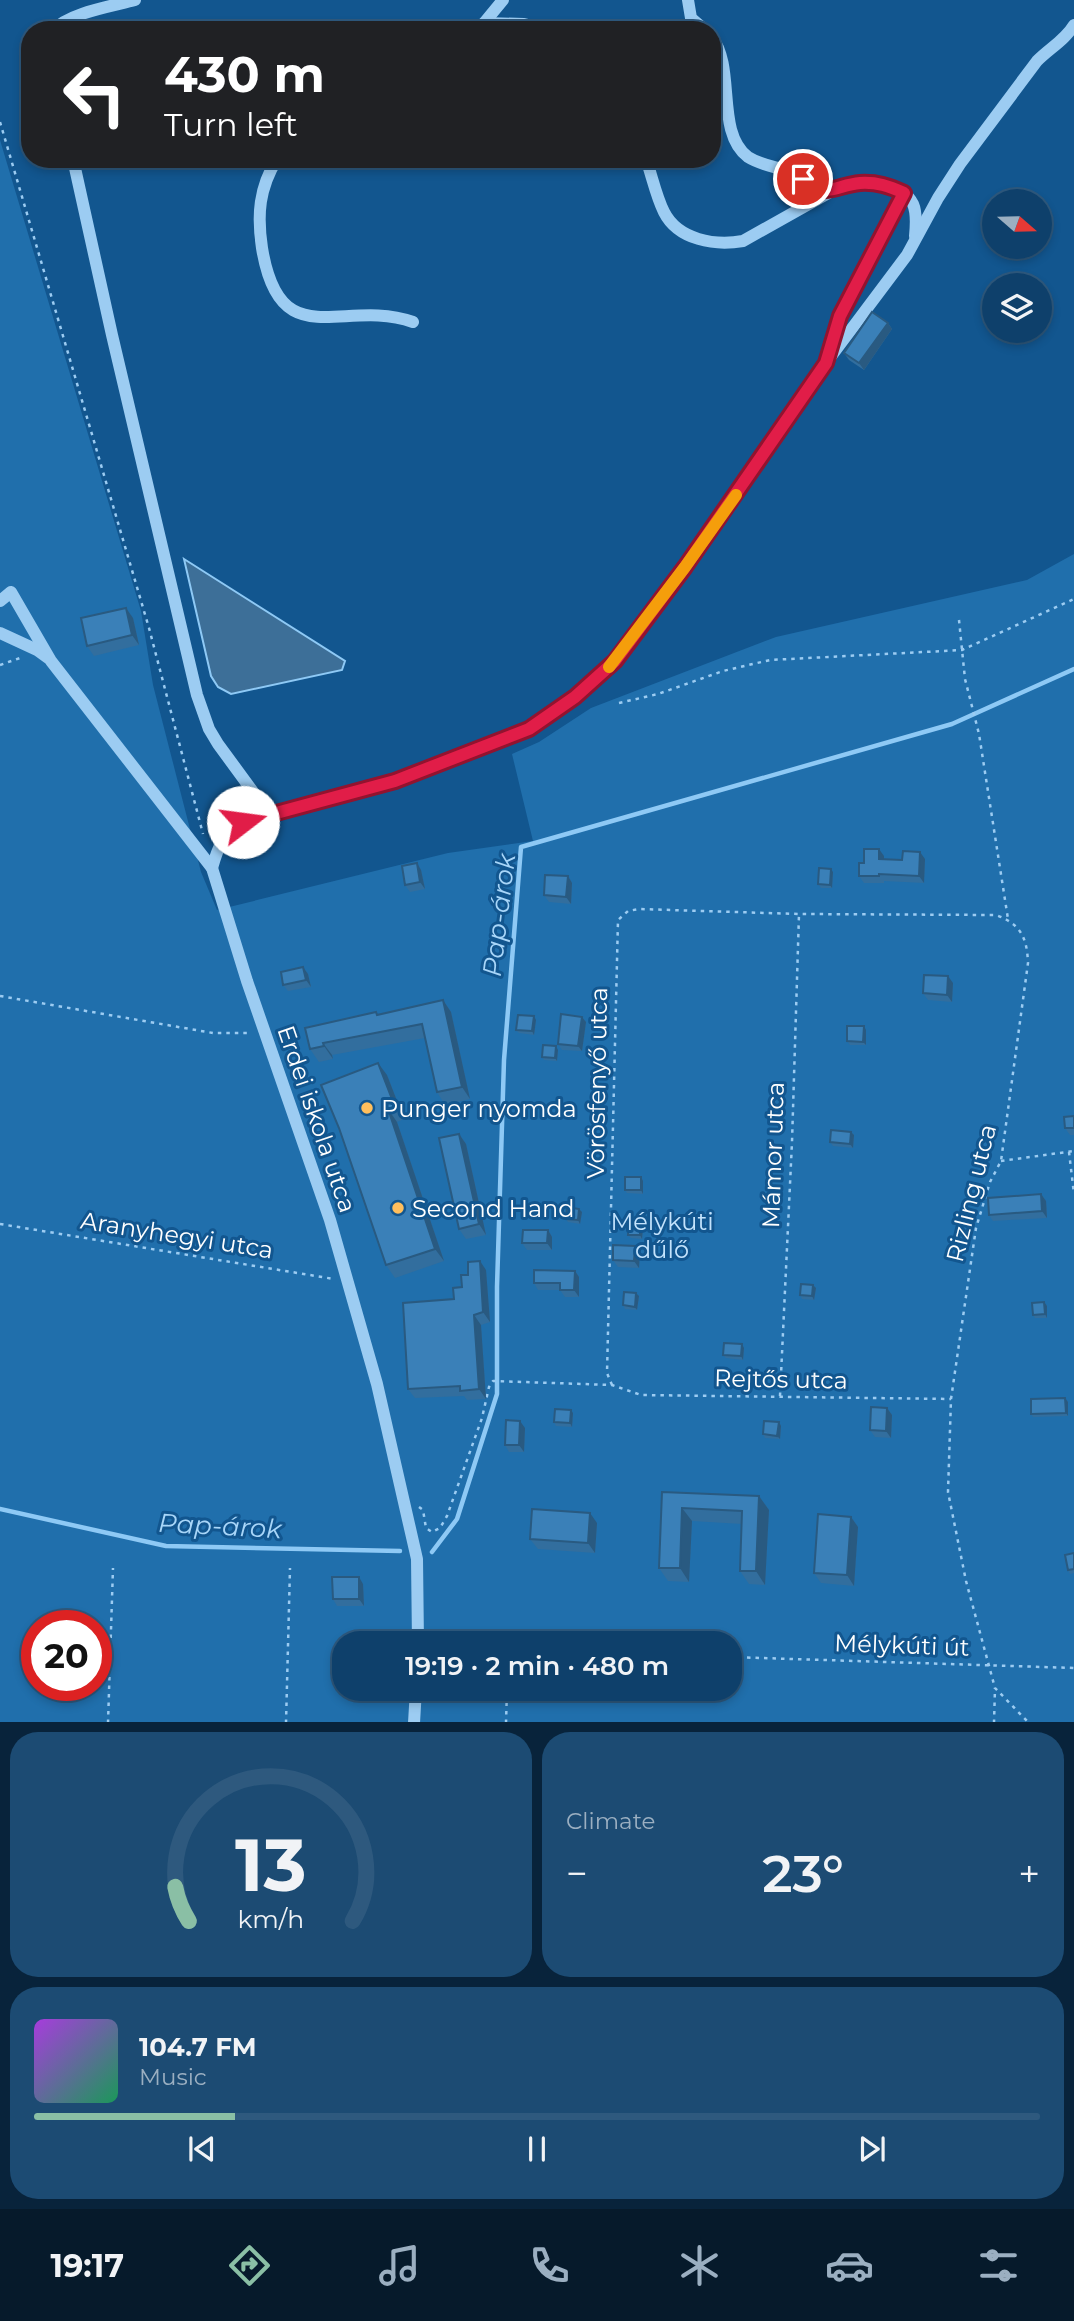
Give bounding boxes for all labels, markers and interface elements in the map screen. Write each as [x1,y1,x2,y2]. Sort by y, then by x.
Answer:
text: 430 m [164,45,325,104]
icon: left [49,49,140,140]
text: Turn left [164,105,298,144]
pin [773,149,833,209]
icon: arrive [784,160,822,198]
north arrow [982,189,1052,259]
map controls [982,189,1052,343]
button: layers [982,273,1052,343]
position arrow [206,785,280,859]
water label: Pap-árok [476,850,523,978]
street label: Vörösfenyő utca [581,987,613,1179]
street label: Erdei iskola utca [271,1022,363,1216]
street label: Mámor utca [756,1081,790,1229]
place label: Punger nyomda [381,1094,577,1123]
marker: Punger nyomda [359,1100,375,1116]
street label: Rizling utca [940,1121,1002,1265]
place label: Second Hand [412,1194,575,1223]
marker: Second Hand [390,1200,406,1216]
street label: Aranyhegyi utca [79,1205,275,1265]
park label: Mélykúti dűlő [610,1207,714,1264]
street label: Rejtős utca [714,1363,848,1395]
water label: Pap-árok [157,1507,284,1545]
speed limit sign: 20 [21,1610,112,1701]
street label: Mélykúti út [834,1628,970,1662]
text: 19:19 · 2 min · 480 m [405,1650,669,1682]
text: Climate [566,1807,655,1835]
text: 13 [235,1821,307,1909]
text: 23° [762,1842,844,1905]
text: − [566,1850,588,1897]
text: + [1018,1850,1040,1897]
text: km/h [238,1903,304,1933]
text: 104.7 FM [139,2031,257,2063]
text: Music [139,2063,207,2091]
icon: previous [183,2130,221,2168]
icon: pause [518,2130,556,2168]
icon: next [853,2130,891,2168]
icon: directions [225,2241,274,2290]
icon: music [375,2241,424,2290]
icon: phone [525,2241,574,2290]
icon: climate [675,2241,724,2290]
icon: car [825,2241,874,2290]
icon: filters [974,2241,1023,2290]
text: 19:17 [50,2246,124,2285]

